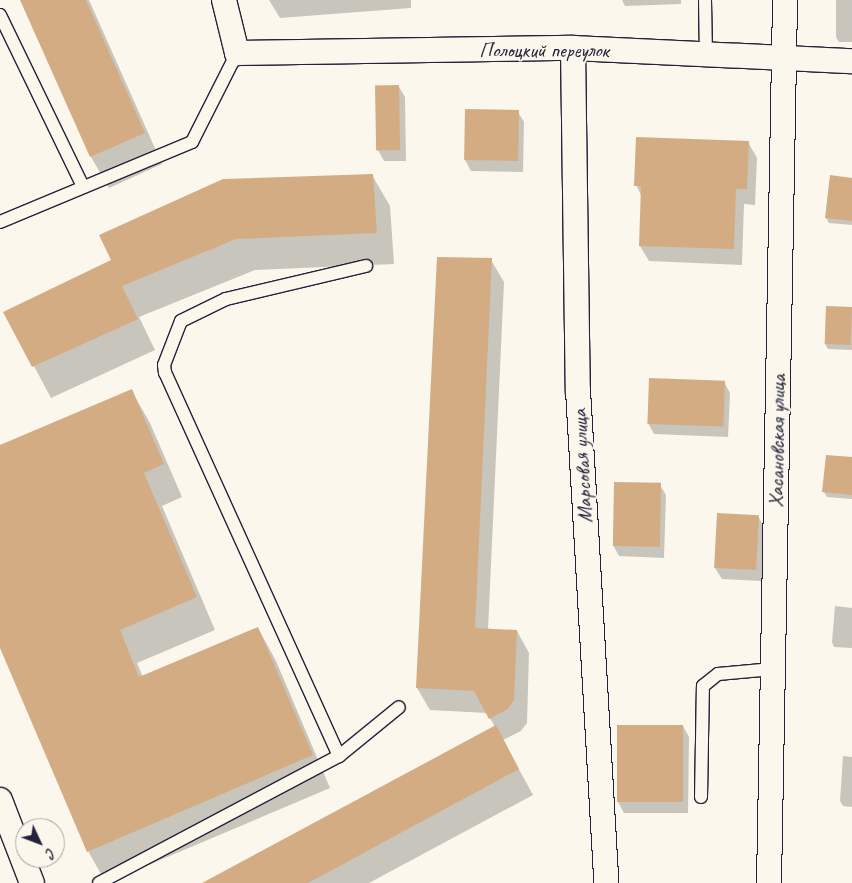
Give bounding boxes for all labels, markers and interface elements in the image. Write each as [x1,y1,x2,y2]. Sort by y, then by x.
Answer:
street label: Полоцкий переулок [479,37,609,63]
street label: Хасановская улица [763,374,791,508]
street label: Марсовая улица [566,408,598,524]
north arrow [15,818,65,868]
text: С [42,845,59,861]

